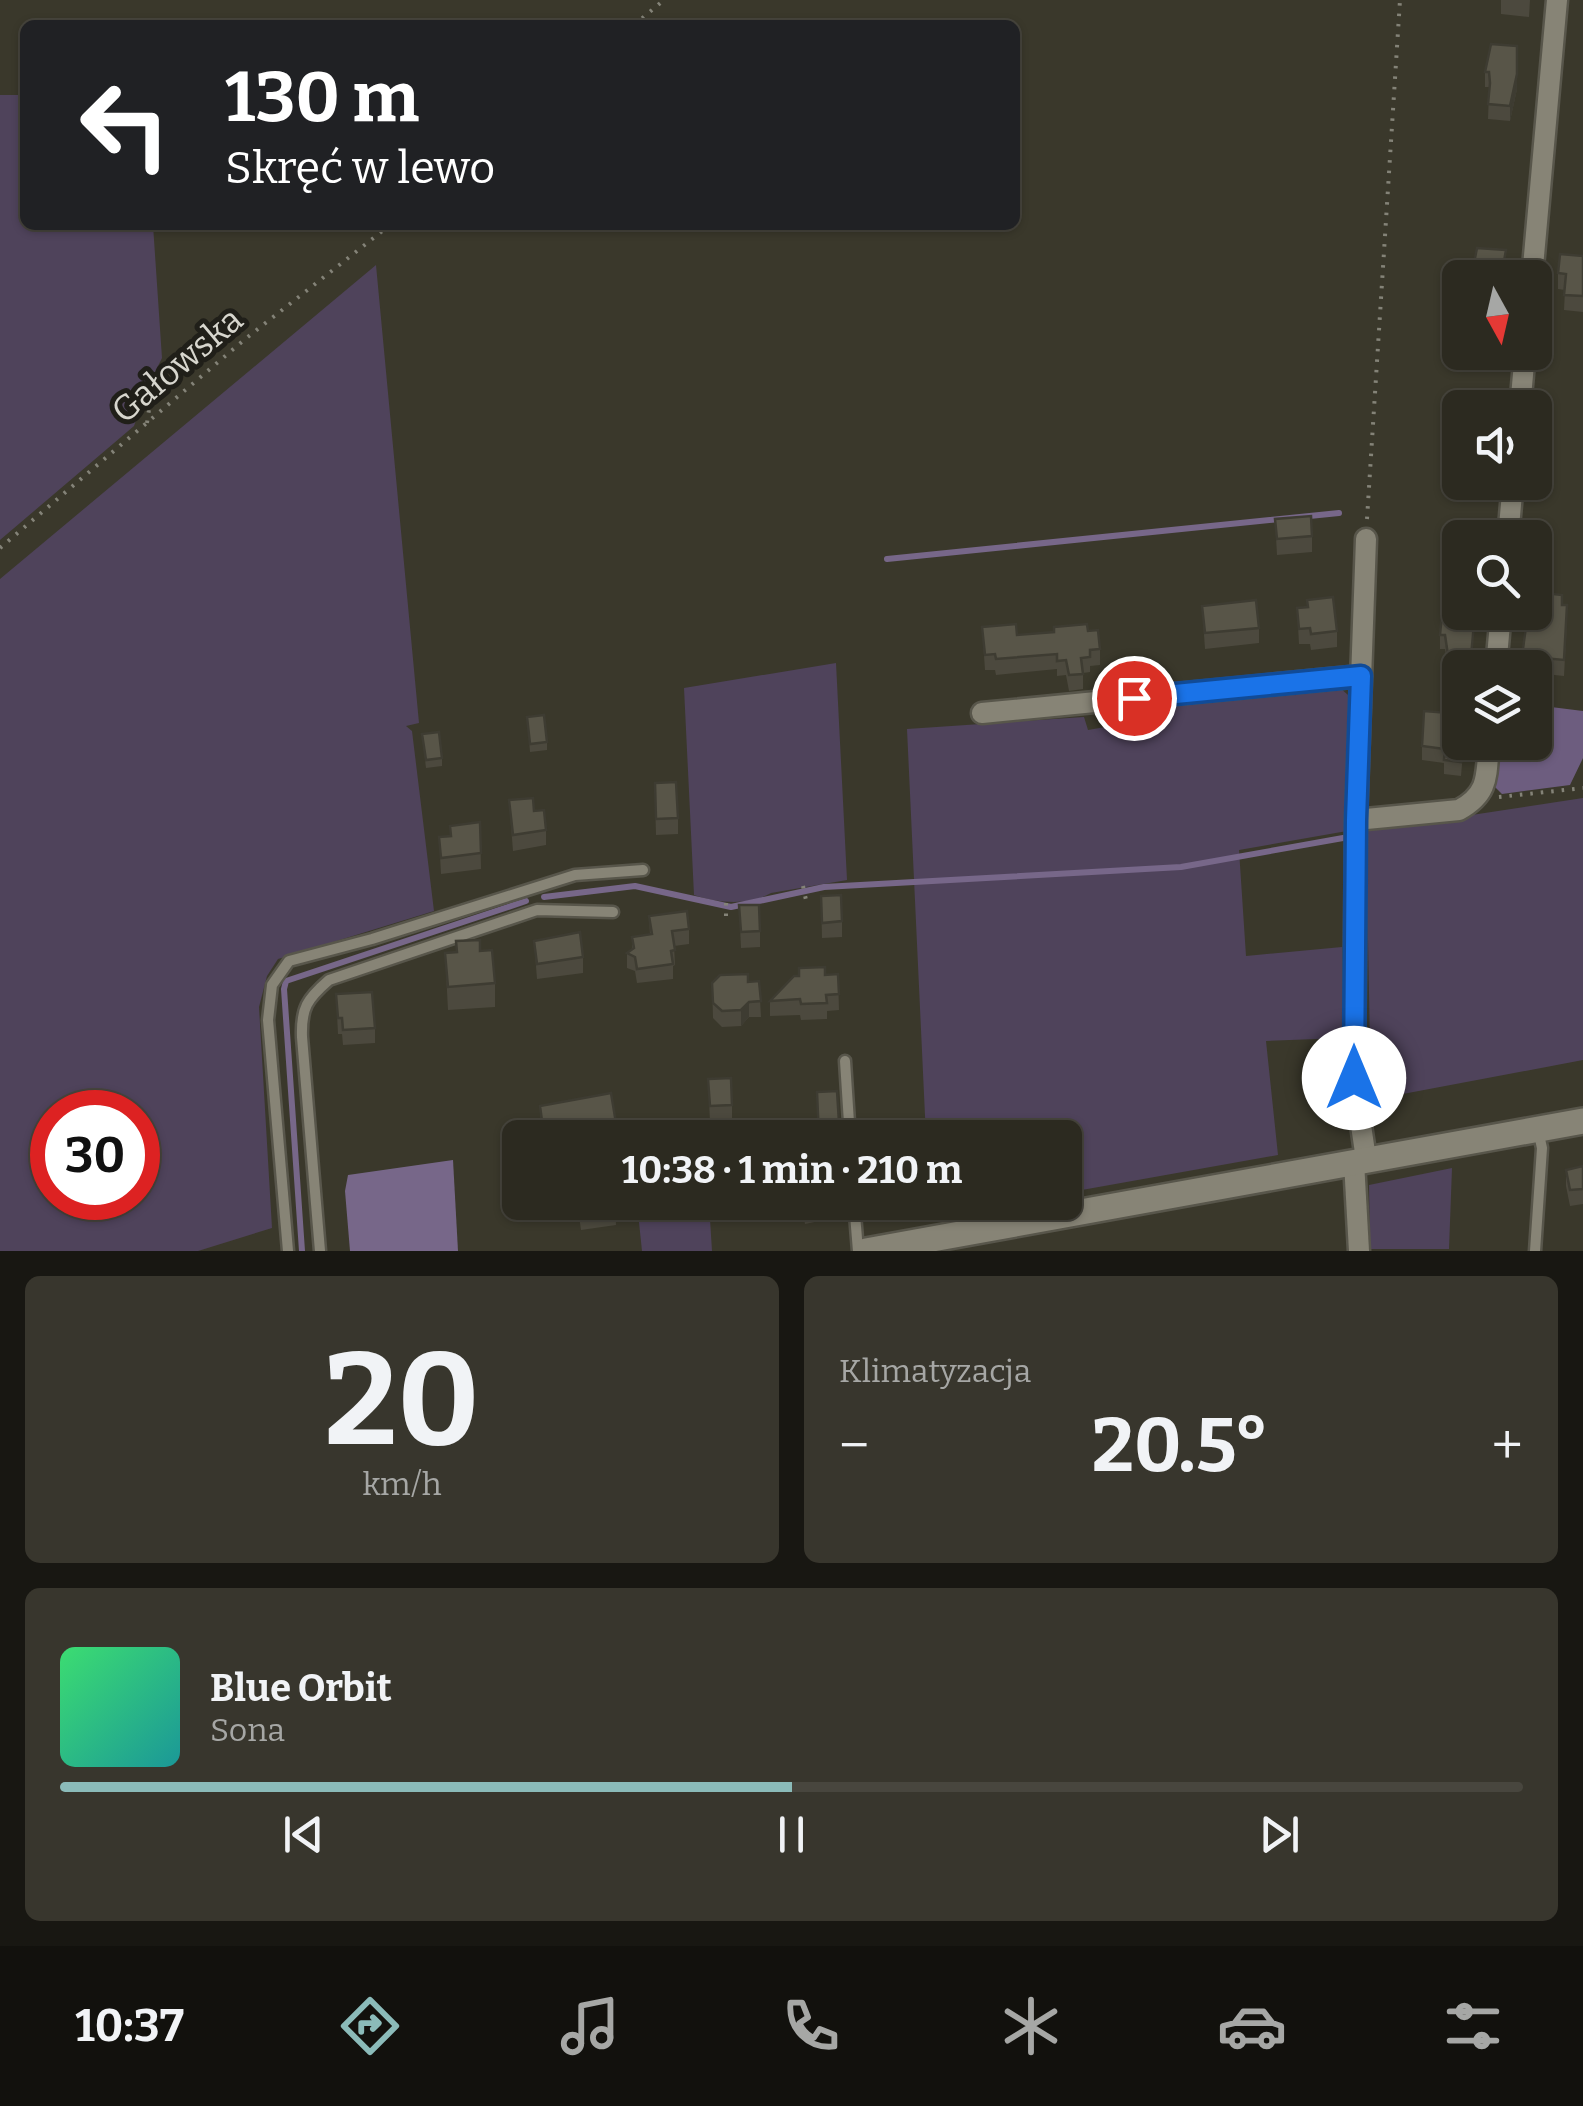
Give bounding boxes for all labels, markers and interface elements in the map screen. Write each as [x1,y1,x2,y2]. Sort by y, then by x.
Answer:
text: 130 m [225,56,419,140]
icon: left [60,60,190,190]
text: Skręć w lewo [225,141,495,195]
north arrow [1442,260,1552,370]
map controls [1442,260,1552,760]
street label: Gałowska [103,298,251,432]
button: sound [1442,390,1552,500]
button: search [1442,520,1552,630]
button: layers [1442,650,1552,760]
pin [1092,656,1177,741]
icon: arrive [1107,671,1162,726]
position arrow [1302,1026,1406,1130]
speed limit sign: 30 [30,1090,160,1220]
text: 10:38 · 1 min · 210 m [622,1147,962,1193]
text: 20 [324,1322,480,1478]
text: Klimatyzacja [839,1352,1031,1390]
text: 20.5° [1092,1401,1269,1491]
text: − [839,1413,869,1479]
text: + [1492,1413,1523,1479]
text: km/h [362,1465,442,1503]
text: Blue Orbit [210,1665,392,1711]
text: Sona [210,1711,285,1749]
icon: previous [276,1807,331,1862]
icon: pause [764,1807,819,1862]
icon: next [1252,1807,1307,1862]
icon: directions [335,1991,405,2061]
icon: music [555,1991,625,2061]
icon: phone [776,1991,846,2061]
icon: climate [996,1991,1066,2061]
icon: car [1217,1991,1287,2061]
icon: filters [1438,1991,1508,2061]
text: 10:37 [75,1999,184,2053]

